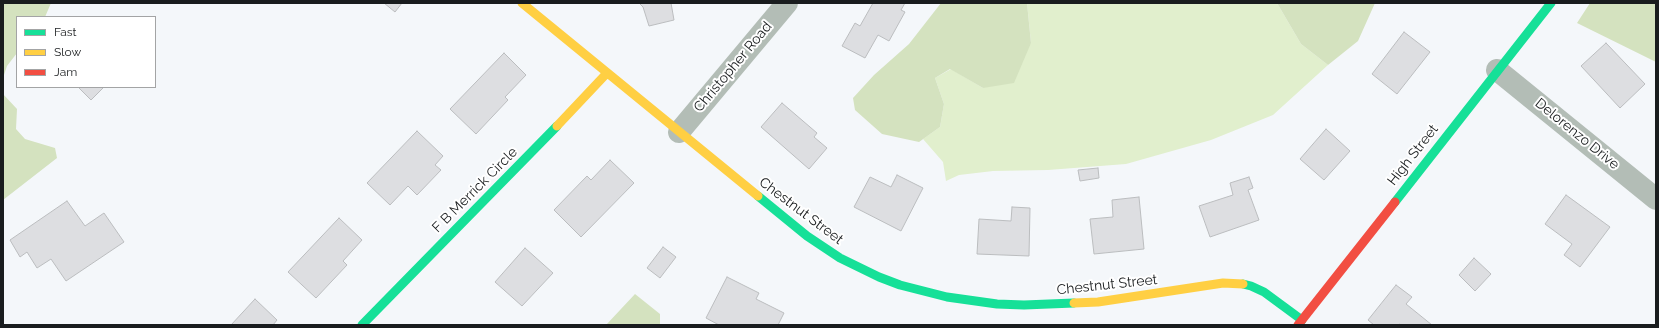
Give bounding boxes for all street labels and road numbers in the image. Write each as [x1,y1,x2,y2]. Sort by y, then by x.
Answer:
street label: Christopher Road [690,19,776,115]
street label: Delorenzo Drive [1532,95,1622,173]
street label: High Street [1384,121,1442,189]
street label: F B Merrick Circle [429,144,521,236]
street label: Chestnut Street [756,174,846,248]
street label: Chestnut Street [1056,271,1158,299]

